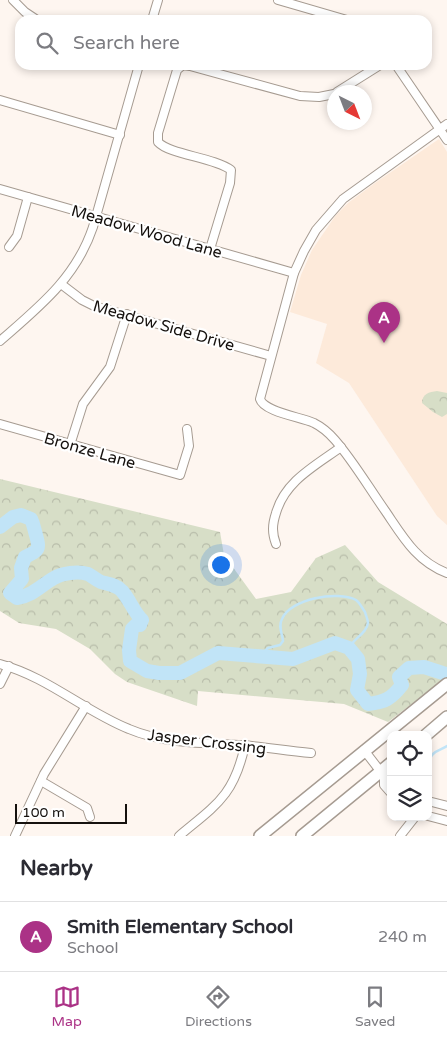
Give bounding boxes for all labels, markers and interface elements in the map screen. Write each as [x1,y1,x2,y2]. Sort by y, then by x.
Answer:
search box [15,15,432,70]
icon: search [33,29,61,57]
text: Search here [73,32,180,54]
north arrow [327,85,372,130]
street label: Meadow Wood Lane [69,201,224,263]
street label: Meadow Side Drive [91,296,237,356]
pin: A [368,302,400,343]
street label: Bronze Lane [42,428,138,474]
your location [208,552,234,578]
street label: Jasper Crossing [146,725,267,759]
map controls [387,731,432,821]
button: locate [387,731,432,776]
button: layers [387,776,432,821]
scale bar [15,801,128,824]
text: 100 m [22,804,65,821]
text: Nearby [20,856,93,881]
text: Smith Elementary School [67,916,293,938]
text: A [30,927,42,947]
text: 240 m [378,927,427,947]
text: School [67,938,119,958]
tab: Map [52,983,82,1030]
tab: Directions [185,983,252,1030]
tab: Saved [355,983,395,1030]

